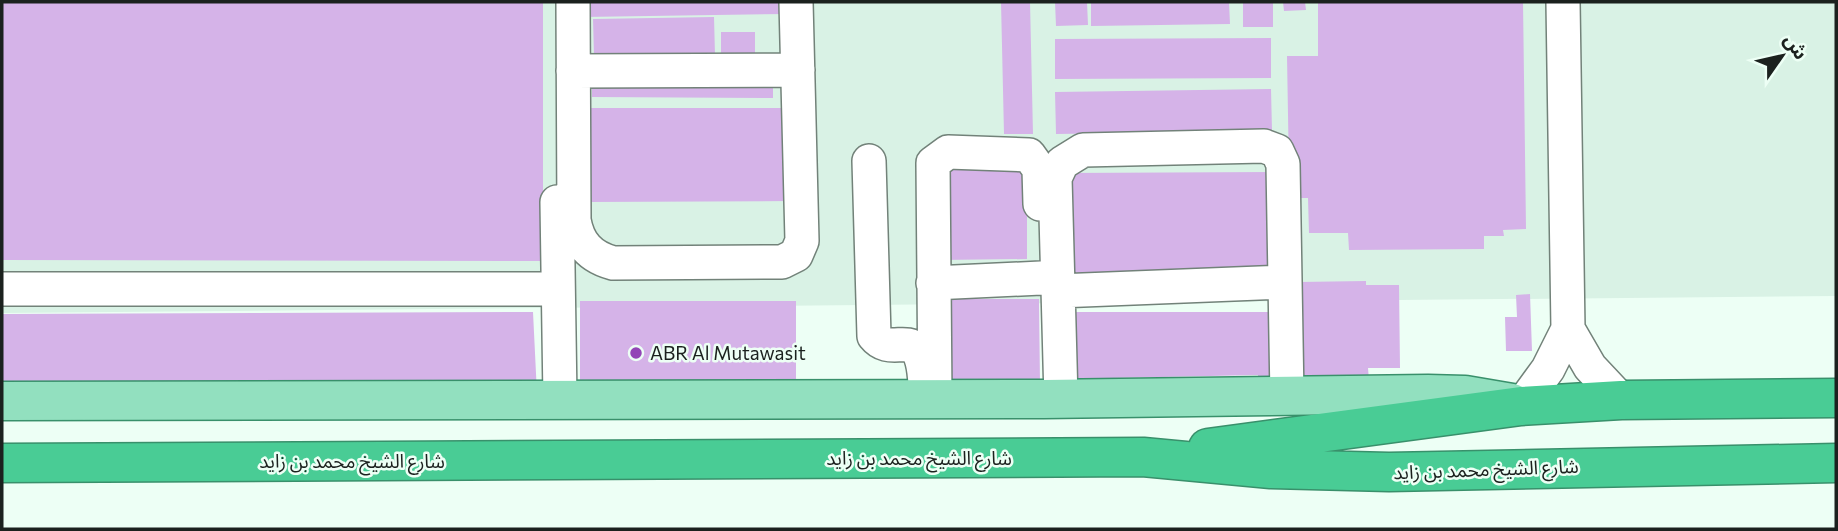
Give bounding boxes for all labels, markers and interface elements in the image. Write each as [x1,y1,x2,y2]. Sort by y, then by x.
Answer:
north arrow [1747,21,1817,91]
text: ش [1780,29,1813,63]
place label: ABR Al Mutawasit [650,341,806,364]
marker: ABR Al Mutawasit [628,345,644,361]
street label: شارع الشيخ محمد بن زايد [826,446,1012,473]
street label: شارع الشيخ محمد بن زايد [259,449,445,476]
street label: شارع الشيخ محمد بن زايد [1393,454,1579,487]

